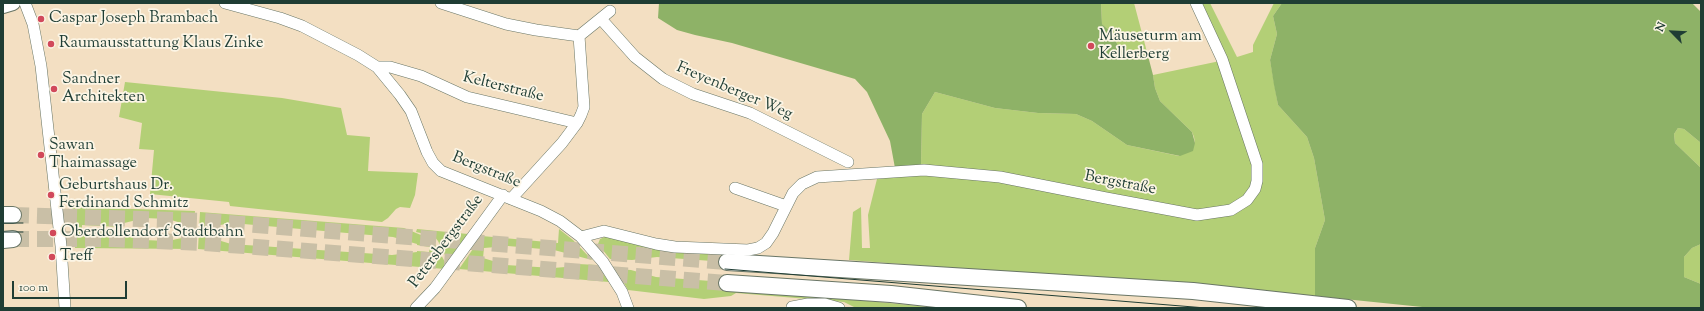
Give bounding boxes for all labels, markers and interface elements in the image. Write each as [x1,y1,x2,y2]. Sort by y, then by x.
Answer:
place label: Caspar Joseph Brambach [49,9,218,29]
north arrow [1652,12,1692,52]
marker: Caspar Joseph Brambach [36,14,46,24]
text: N [1652,20,1670,34]
place label: Mäuseturm am Kellerberg [1099,27,1202,65]
place label: Raumausstattung Klaus Zinke [59,34,263,54]
marker: Raumausstattung Klaus Zinke [46,39,56,49]
marker: Mäuseturm am Kellerberg [1086,41,1096,51]
street label: Freyenberger Weg [673,59,795,125]
street label: Kelterstraße [461,69,545,107]
place label: Sandner Architekten [62,70,145,108]
marker: Sandner Architekten [49,84,59,94]
place label: Sawan Thaimassage [49,136,137,174]
street label: Bergstraße [449,149,523,193]
marker: Sawan Thaimassage [36,150,46,160]
street label: Bergstraße [1083,168,1157,200]
place label: Geburtshaus Dr. Ferdinand Schmitz [59,176,189,214]
marker: Geburtshaus Dr. Ferdinand Schmitz [46,190,56,200]
street label: Petersbergstraße [406,192,488,292]
place label: Oberdollendorf Stadtbahn [61,223,244,243]
marker: Oberdollendorf Stadtbahn [48,228,58,238]
place label: Treff [60,247,93,267]
marker: Treff [47,252,57,262]
scale bar [14,273,129,299]
text: 100 m [19,279,48,297]

